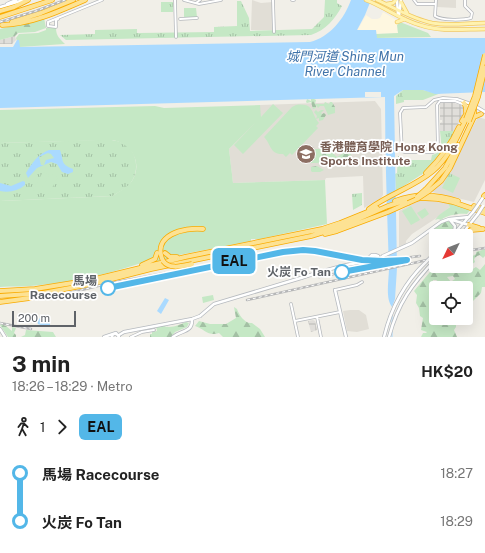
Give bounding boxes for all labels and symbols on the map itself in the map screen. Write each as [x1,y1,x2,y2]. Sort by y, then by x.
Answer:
water label: 城門河道 Shing Mun River Channel [286,49,404,79]
place label: 香港體育學院 Hong Kong Sports Institute [320,140,458,168]
school or university icon: 香港體育學院 Hong Kong Sports Institute [295,143,317,165]
north arrow [429,229,473,273]
line badge: EAL [211,248,257,274]
marker: 火炭 Fo Tan [334,264,350,280]
place label: 火炭 Fo Tan [267,265,331,279]
place label: 馬場 Racecourse [30,274,97,302]
marker: 馬場 Racecourse [100,280,116,296]
scale bar [12,309,76,328]

